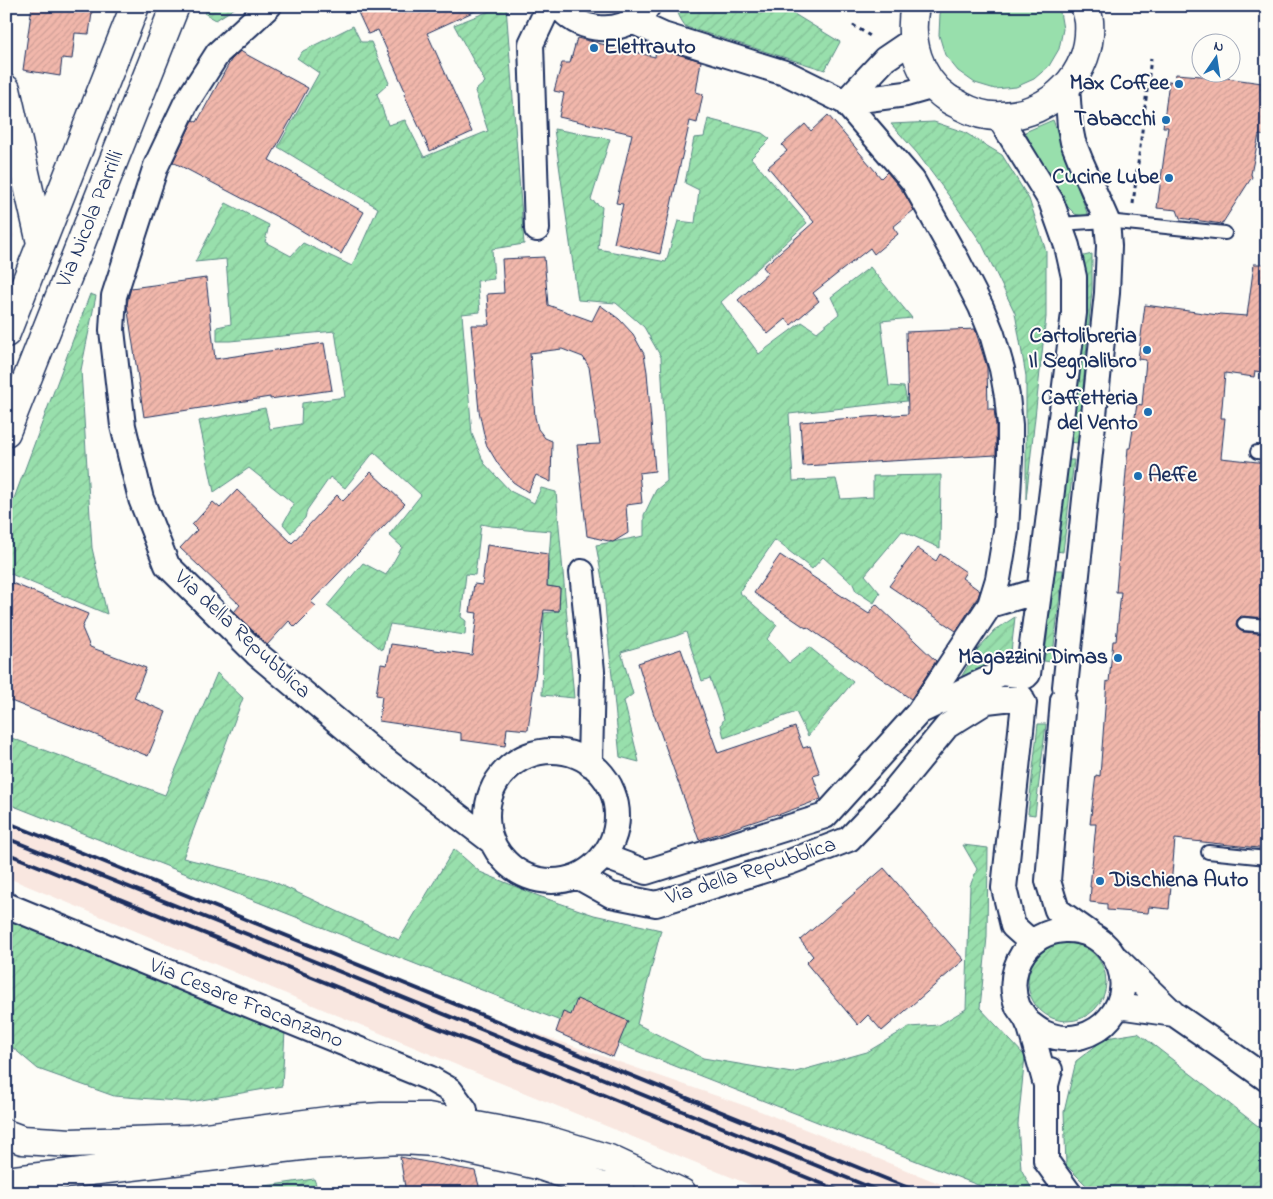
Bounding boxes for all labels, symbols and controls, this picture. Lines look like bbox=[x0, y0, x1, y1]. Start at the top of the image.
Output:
place label: Elettrauto bbox=[604, 32, 696, 64]
north arrow bbox=[1190, 32, 1240, 82]
text: N bbox=[1212, 36, 1226, 58]
marker: Elettrauto bbox=[588, 42, 600, 54]
place label: Max Coffee bbox=[1069, 68, 1170, 100]
marker: Max Coffee bbox=[1173, 78, 1185, 90]
place label: Tabacchi bbox=[1074, 104, 1156, 136]
marker: Tabacchi bbox=[1160, 114, 1172, 126]
street label: Via Nicola Parrilli bbox=[49, 146, 133, 293]
place label: Cucine Lube bbox=[1052, 162, 1160, 194]
marker: Cucine Lube bbox=[1163, 172, 1175, 184]
place label: Cartolibreria Il Segnalibro bbox=[1028, 321, 1137, 379]
marker: Cartolibreria Il Segnalibro bbox=[1141, 344, 1153, 356]
place label: Caffetteria del Vento bbox=[1041, 383, 1138, 440]
marker: Caffetteria del Vento bbox=[1142, 406, 1154, 418]
place label: Aeffe bbox=[1148, 460, 1198, 492]
marker: Aeffe bbox=[1132, 470, 1144, 482]
street label: Via della Repubblica bbox=[165, 562, 318, 707]
place label: Magazzini Dimas bbox=[958, 642, 1108, 675]
marker: Magazzini Dimas bbox=[1112, 652, 1124, 664]
street label: Via della Repubblica bbox=[661, 829, 840, 915]
place label: Dischiena Auto bbox=[1109, 865, 1248, 897]
marker: Dischiena Auto bbox=[1094, 875, 1106, 887]
street label: Via Cesare Fracanzano bbox=[143, 950, 348, 1058]

